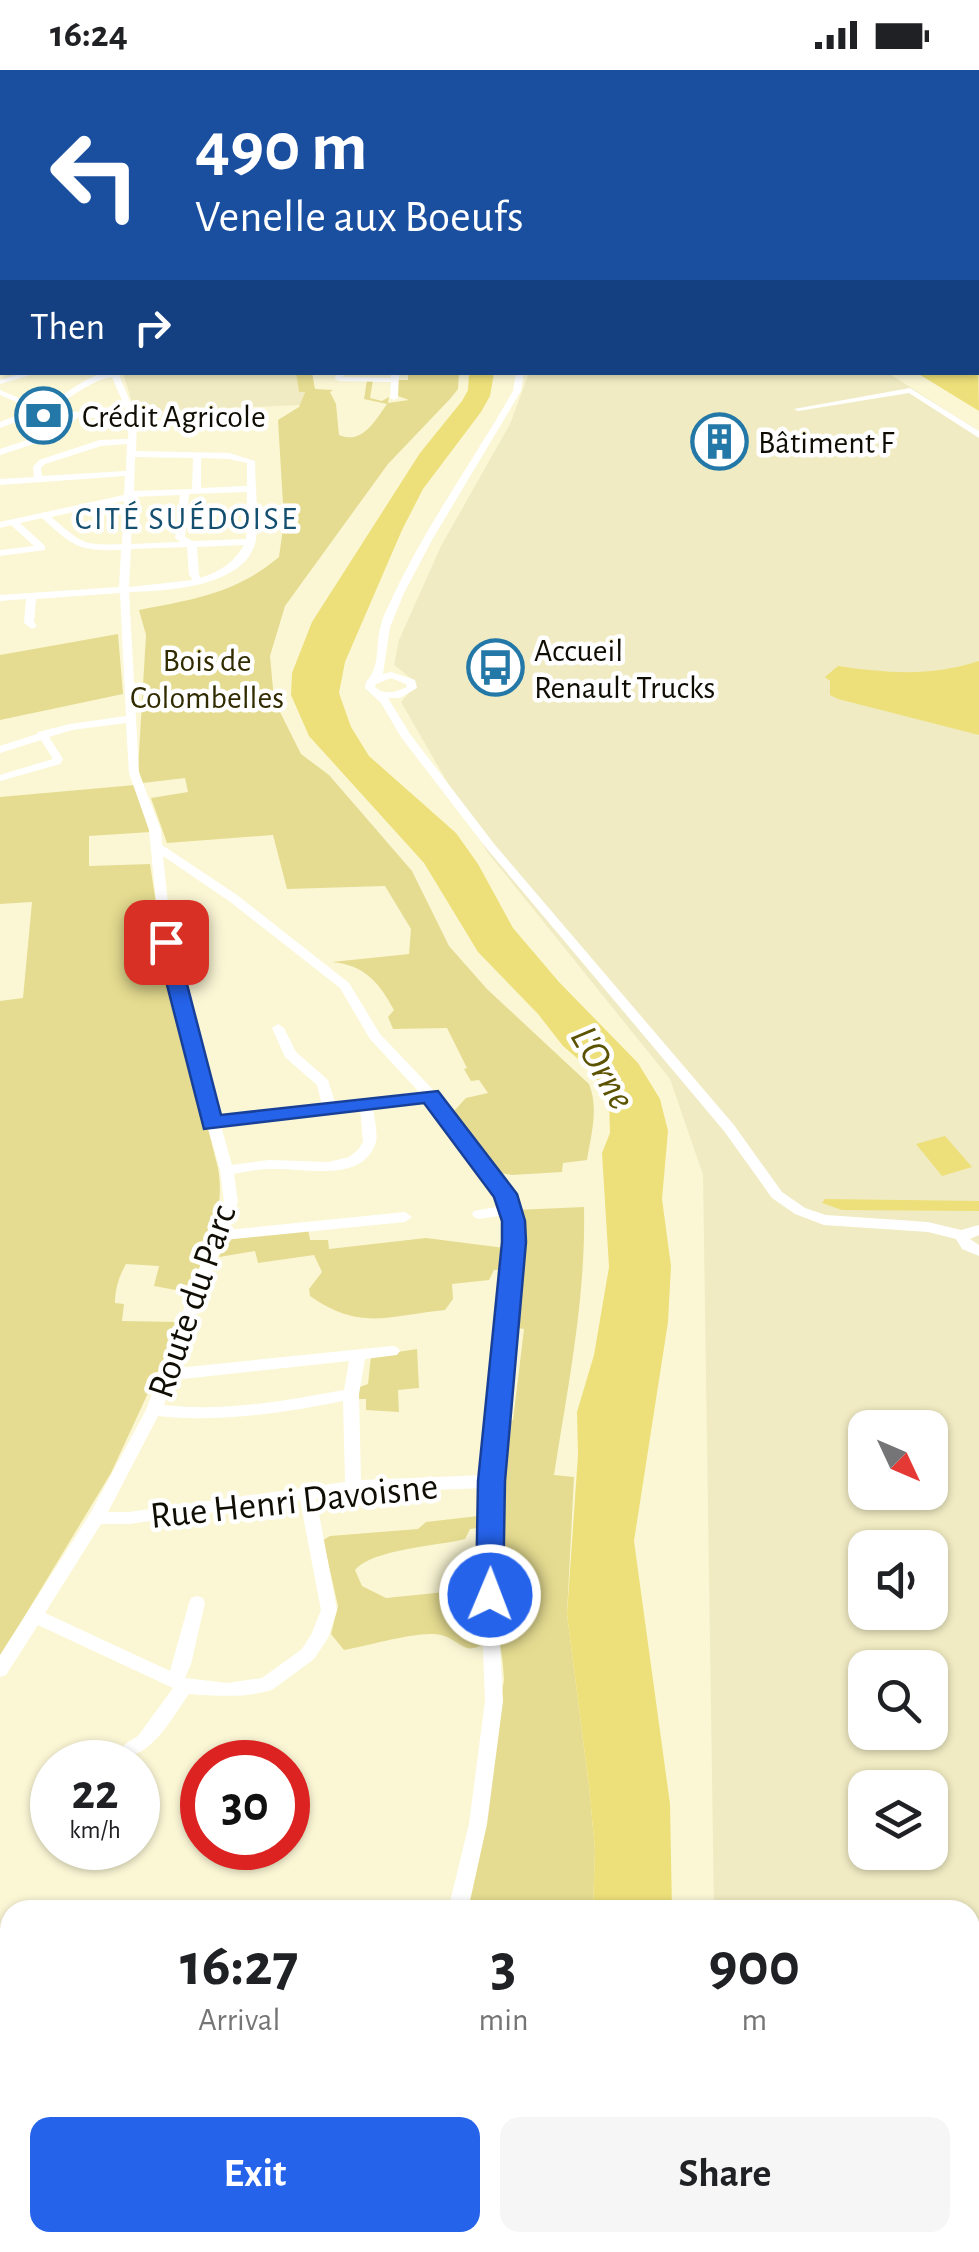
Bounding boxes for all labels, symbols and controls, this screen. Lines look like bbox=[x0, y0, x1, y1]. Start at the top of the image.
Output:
text: 16:24 bbox=[50, 16, 128, 54]
icon: left bbox=[30, 110, 160, 240]
text: 490 m bbox=[195, 113, 368, 183]
text: Venelle aux Boeufs bbox=[195, 195, 524, 240]
icon: right bbox=[125, 300, 180, 355]
text: Then bbox=[30, 309, 105, 347]
bank icon: Crédit Agricole bbox=[13, 386, 73, 446]
place label: Crédit Agricole bbox=[82, 401, 266, 433]
building icon: Bâtiment F bbox=[689, 412, 749, 472]
place label: Bâtiment F bbox=[758, 427, 895, 459]
district label: CITÉ SUÉDOISE bbox=[75, 500, 299, 535]
place label: Accueil Renault Trucks bbox=[534, 635, 715, 704]
bus stop icon: Accueil Renault Trucks bbox=[465, 638, 525, 698]
park label: Bois de Colombelles bbox=[130, 645, 284, 714]
pin bbox=[124, 900, 209, 985]
icon: arrive bbox=[139, 915, 194, 970]
water label: L'Orne bbox=[563, 1019, 642, 1117]
street label: Route du Parc bbox=[142, 1200, 244, 1403]
north arrow bbox=[848, 1410, 948, 1510]
map controls bbox=[848, 1410, 948, 1870]
street label: Rue Henri Davoisne bbox=[148, 1468, 440, 1536]
button: sound bbox=[848, 1530, 948, 1630]
position arrow bbox=[438, 1543, 542, 1647]
button: search bbox=[848, 1650, 948, 1750]
speed limit sign: 30 bbox=[180, 1740, 310, 1870]
text: 22 bbox=[71, 1768, 119, 1818]
button: layers bbox=[848, 1770, 948, 1870]
text: km/h bbox=[69, 1818, 121, 1843]
text: 16:27 bbox=[180, 1936, 299, 1996]
text: 3 bbox=[491, 1936, 516, 1996]
text: 900 bbox=[708, 1936, 800, 1996]
text: Arrival bbox=[198, 2004, 280, 2036]
text: min bbox=[479, 2004, 528, 2036]
text: m bbox=[741, 2004, 767, 2036]
button: Exit bbox=[30, 2117, 480, 2232]
button: Share bbox=[500, 2117, 950, 2232]

